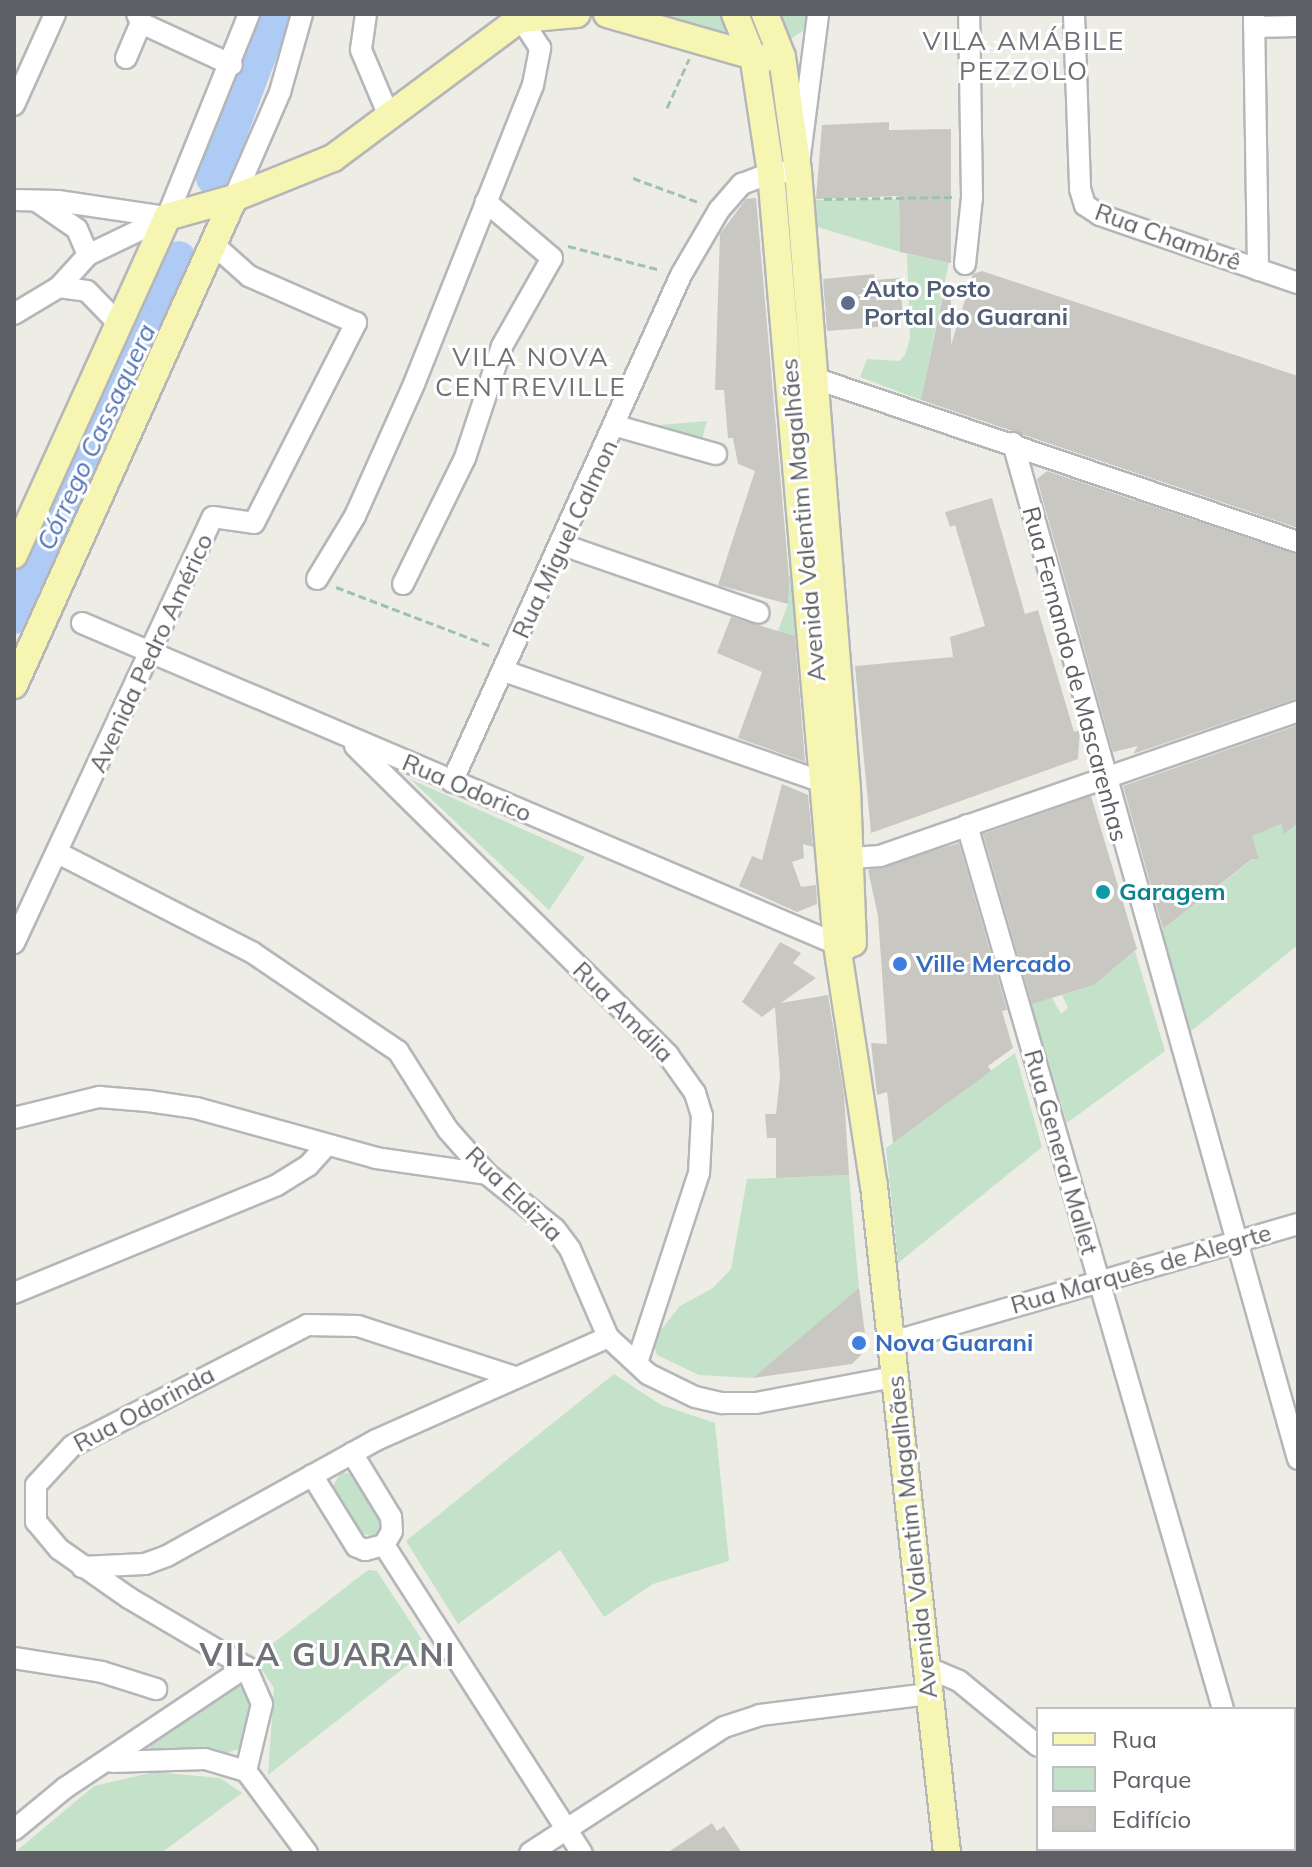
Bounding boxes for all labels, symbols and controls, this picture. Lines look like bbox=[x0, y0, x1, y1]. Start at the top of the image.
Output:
district label: VILA AMÁBILE PEZZOLO bbox=[923, 25, 1125, 86]
street label: Rua Chambrê bbox=[1091, 197, 1245, 277]
place label: Auto Posto Portal do Guarani bbox=[864, 275, 1068, 331]
marker: Auto Posto Portal do Guarani bbox=[839, 294, 857, 312]
water label: Córrego Cassaquera bbox=[30, 319, 162, 555]
district label: VILA NOVA CENTREVILLE bbox=[435, 341, 627, 402]
street label: Avenida Valentim Magalhães bbox=[775, 357, 831, 683]
street label: Rua Miguel Calmon bbox=[506, 435, 624, 643]
street label: Rua Fernando de Mascarenhas bbox=[1016, 503, 1134, 845]
street label: Avenida Pedro Américo bbox=[83, 529, 219, 777]
street label: Rua Odorico bbox=[398, 748, 536, 828]
place label: Garagem bbox=[1119, 878, 1225, 906]
marker: Garagem bbox=[1094, 883, 1112, 901]
place label: Ville Mercado bbox=[916, 950, 1071, 978]
marker: Ville Mercado bbox=[891, 955, 909, 973]
street label: Rua Amália bbox=[567, 956, 679, 1068]
street label: Rua General Mallet bbox=[1018, 1046, 1104, 1258]
street label: Rua Eldizia bbox=[460, 1141, 568, 1247]
street label: Rua Marquês de Alegrte bbox=[1008, 1218, 1274, 1320]
place label: Nova Guarani bbox=[875, 1329, 1033, 1357]
marker: Nova Guarani bbox=[850, 1334, 868, 1352]
street label: Rua Odorinda bbox=[69, 1360, 219, 1458]
street label: Avenida Valentim Magalhães bbox=[881, 1374, 943, 1700]
district label: VILA GUARANI bbox=[200, 1635, 456, 1673]
legend bbox=[1036, 1707, 1296, 1851]
text: Rua bbox=[1112, 1724, 1157, 1754]
text: Parque bbox=[1112, 1764, 1191, 1794]
text: Edifício bbox=[1112, 1804, 1191, 1834]

